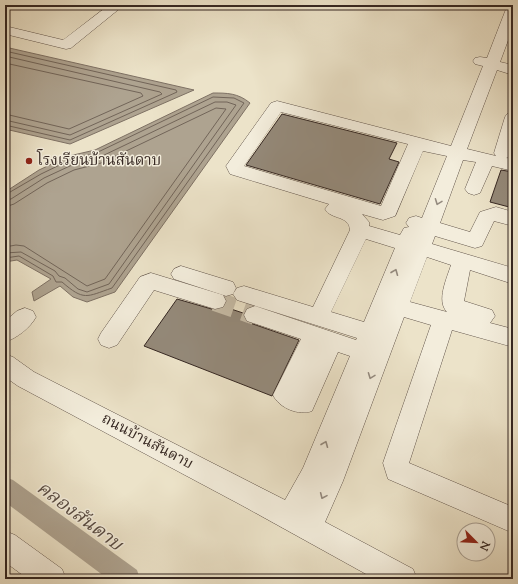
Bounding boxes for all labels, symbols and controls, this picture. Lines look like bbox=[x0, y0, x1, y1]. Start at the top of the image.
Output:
place label: โรงเรียนบ้านสันดาบ bbox=[36, 149, 161, 172]
marker: โรงเรียนบ้านสันดาบ bbox=[24, 156, 34, 166]
one-way arrow bbox=[435, 199, 443, 206]
one-way arrow bbox=[390, 269, 398, 277]
one-way arrow bbox=[367, 372, 375, 379]
street label: ถนนบ้านสันดาบ bbox=[97, 409, 197, 475]
one-way arrow bbox=[320, 441, 328, 448]
water label: คลองสันดาบ bbox=[30, 476, 129, 559]
one-way arrow bbox=[320, 492, 328, 500]
north arrow bbox=[456, 522, 496, 562]
text: N bbox=[475, 537, 494, 553]

